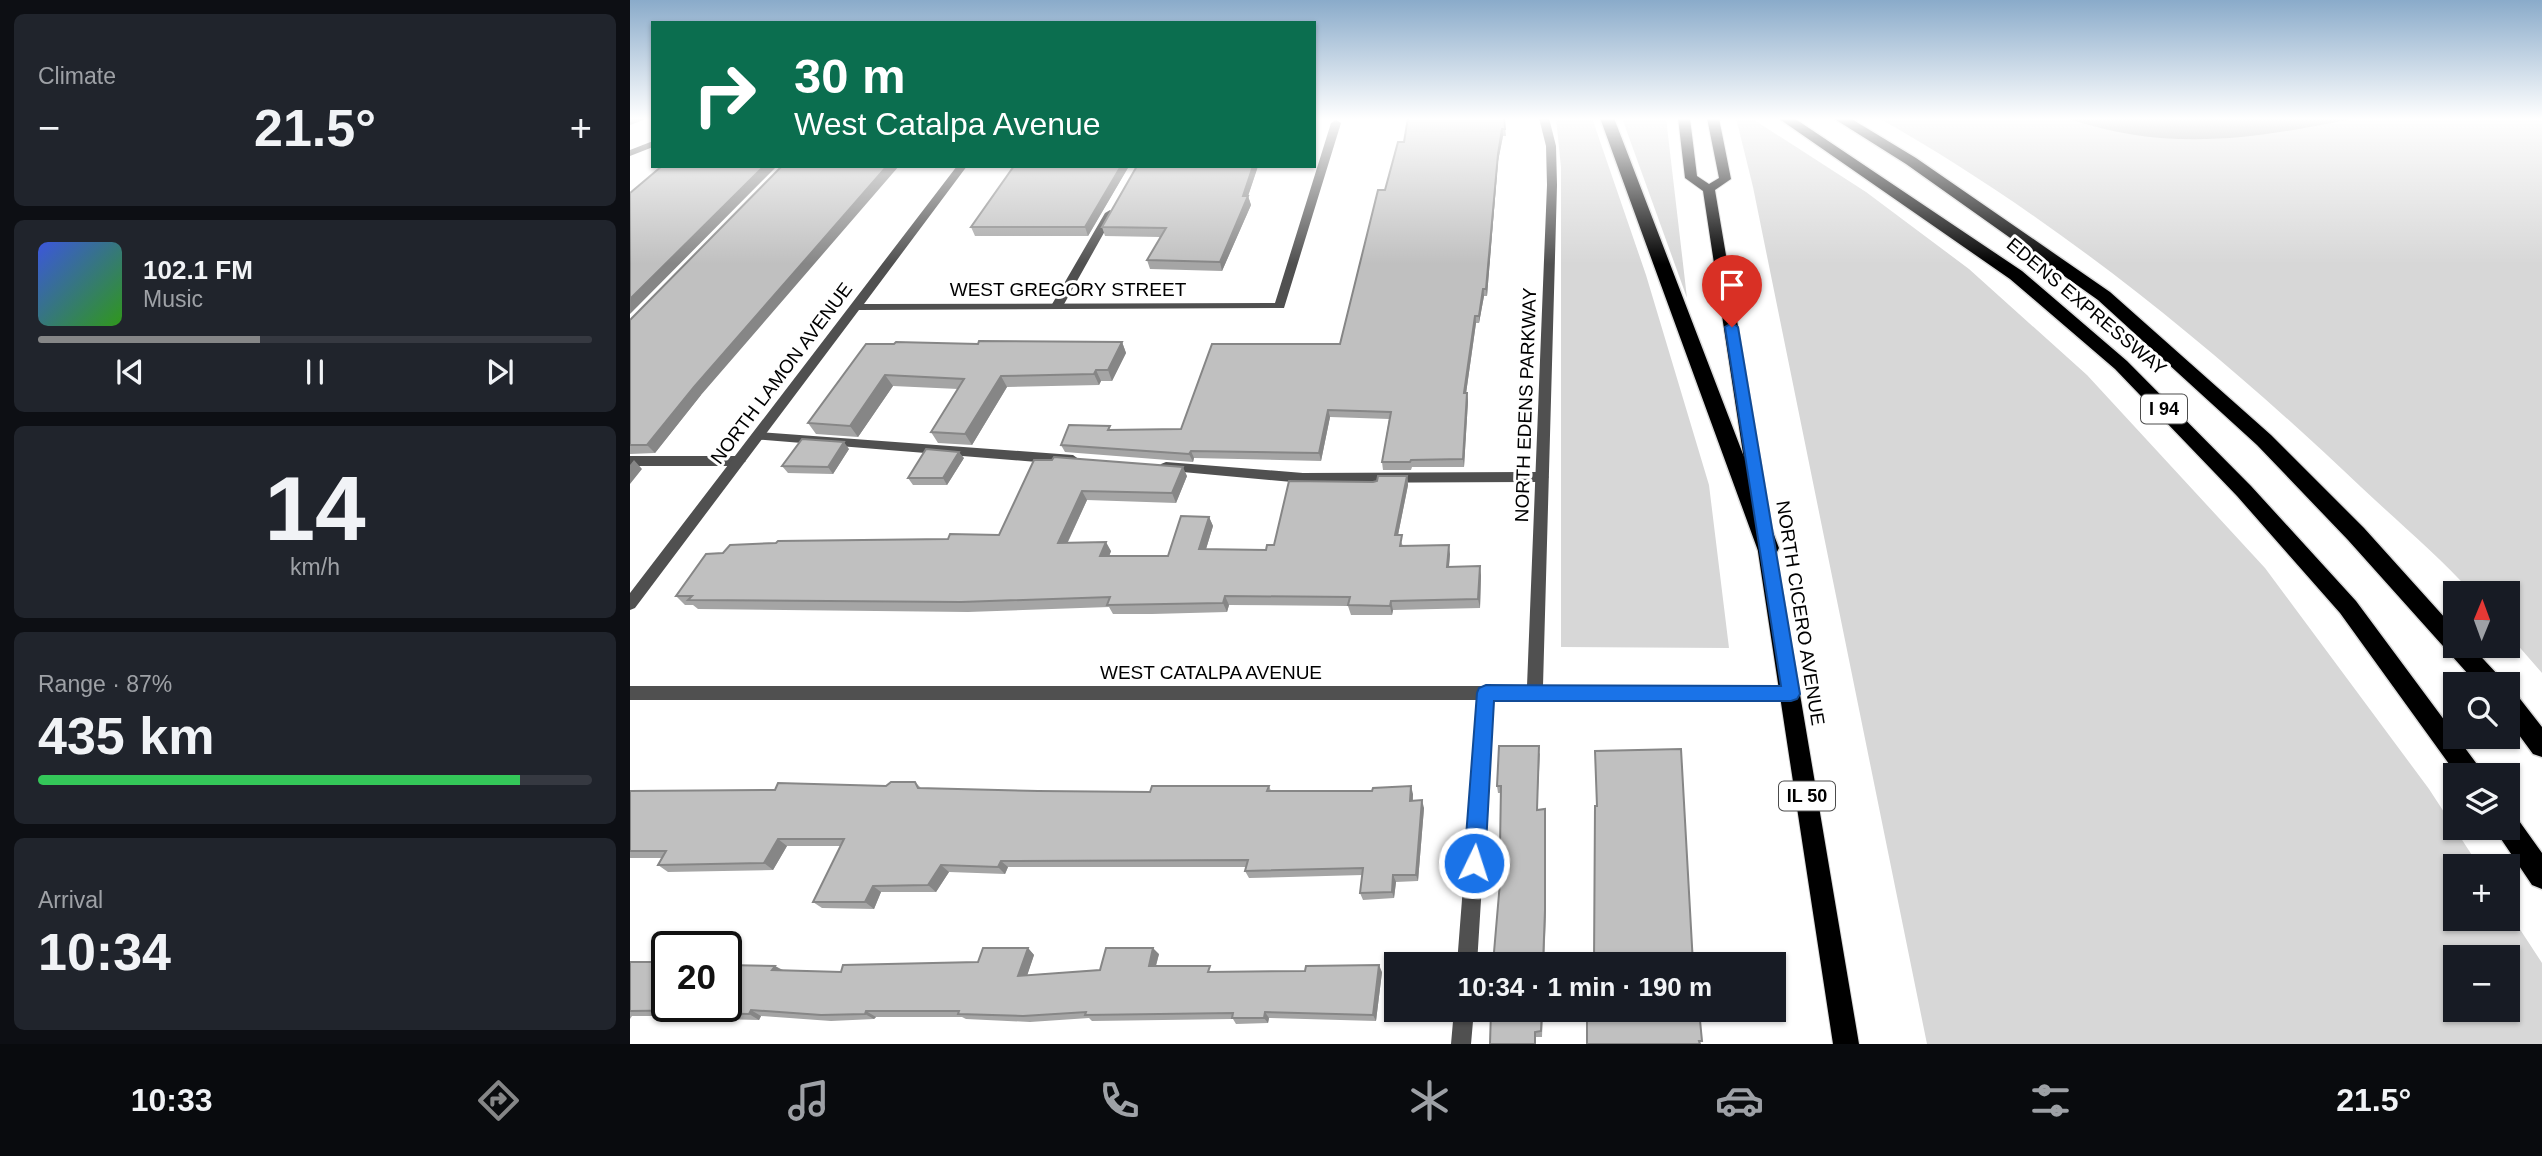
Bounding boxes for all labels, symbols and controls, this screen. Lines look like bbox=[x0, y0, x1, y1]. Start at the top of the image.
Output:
icon: right bbox=[679, 49, 770, 140]
text: 30 m bbox=[794, 49, 906, 103]
text: Climate bbox=[38, 63, 116, 89]
text: 21.5° bbox=[254, 99, 376, 157]
text: West Catalpa Avenue bbox=[794, 106, 1101, 142]
text: − bbox=[38, 107, 60, 149]
text: + bbox=[570, 107, 592, 149]
street label: EDENS EXPRESSWAY bbox=[2003, 234, 2171, 379]
text: 102.1 FM bbox=[143, 255, 253, 285]
pin bbox=[1702, 255, 1762, 327]
icon: arrive bbox=[1713, 266, 1751, 304]
street label: NORTH LAMON AVENUE bbox=[707, 279, 856, 468]
street label: WEST GREGORY STREET bbox=[950, 279, 1187, 300]
text: Music bbox=[143, 286, 203, 312]
street label: NORTH EDENS PARKWAY bbox=[1511, 287, 1540, 523]
icon: previous bbox=[111, 353, 149, 391]
icon: pause bbox=[296, 353, 334, 391]
icon: next bbox=[481, 353, 519, 391]
road number: I 94 bbox=[2141, 394, 2187, 424]
text: 14 bbox=[264, 458, 366, 559]
street label: NORTH CICERO AVENUE bbox=[1772, 499, 1829, 727]
text: km/h bbox=[290, 554, 340, 580]
north arrow bbox=[2443, 581, 2520, 658]
map controls bbox=[2443, 581, 2520, 1022]
street label: WEST CATALPA AVENUE bbox=[1100, 662, 1322, 683]
text: Range · 87% bbox=[38, 671, 172, 697]
button: search bbox=[2443, 672, 2520, 749]
text: 435 km bbox=[38, 707, 214, 765]
button: layers bbox=[2443, 763, 2520, 840]
road number: IL 50 bbox=[1779, 782, 1835, 810]
position arrow bbox=[1437, 826, 1511, 900]
button: + bbox=[2443, 854, 2520, 931]
text: Arrival bbox=[38, 887, 103, 913]
text: 10:34 bbox=[38, 923, 171, 981]
speed limit sign: 20 bbox=[651, 931, 742, 1022]
button: − bbox=[2443, 945, 2520, 1022]
text: 10:34 · 1 min · 190 m bbox=[1458, 972, 1712, 1002]
icon: directions bbox=[474, 1076, 523, 1125]
icon: music bbox=[784, 1076, 833, 1125]
icon: phone bbox=[1095, 1076, 1144, 1125]
icon: climate bbox=[1405, 1076, 1454, 1125]
icon: car bbox=[1715, 1076, 1764, 1125]
icon: filters bbox=[2026, 1076, 2075, 1125]
text: 10:33 bbox=[131, 1082, 213, 1118]
text: 21.5° bbox=[2336, 1082, 2411, 1118]

